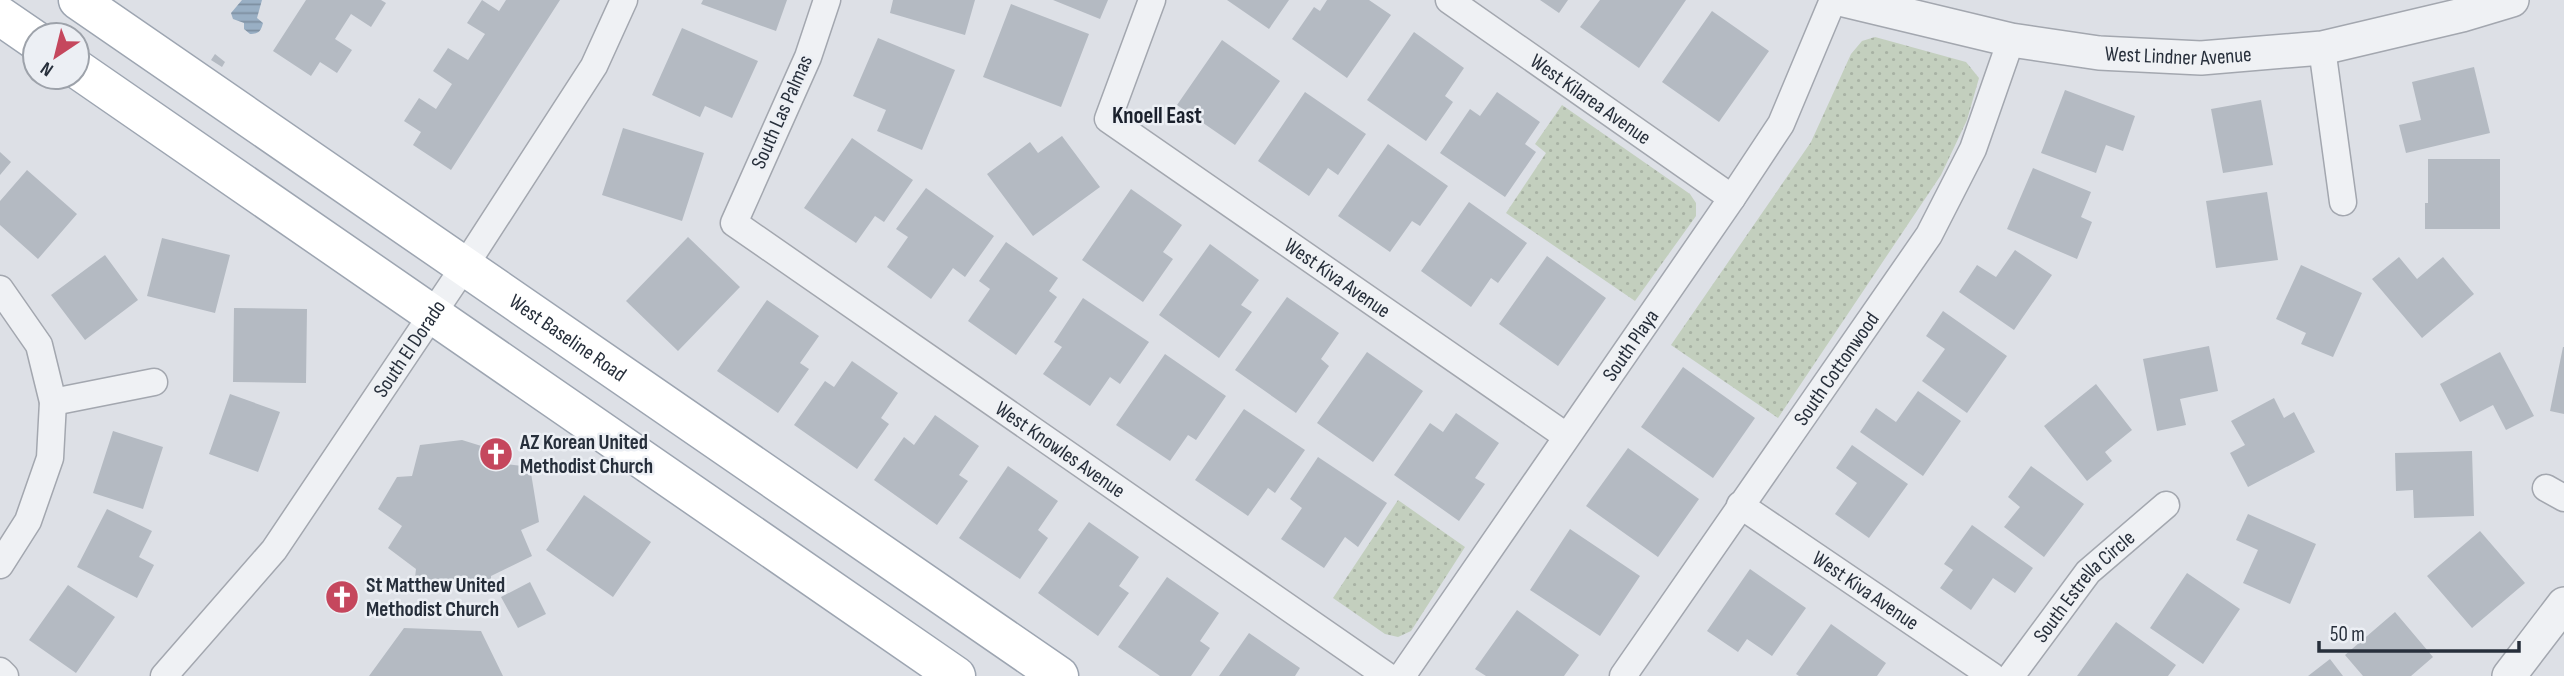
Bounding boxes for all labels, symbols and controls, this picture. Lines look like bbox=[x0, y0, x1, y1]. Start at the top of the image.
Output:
north arrow bbox=[21, 21, 91, 91]
street label: West Lindner Avenue bbox=[2104, 41, 2252, 71]
street label: West Kilarea Avenue bbox=[1526, 48, 1656, 150]
street label: South Las Palmas bbox=[746, 51, 818, 173]
text: N bbox=[36, 56, 58, 81]
district label: Knoell East bbox=[1112, 102, 1202, 130]
street label: West Kiva Avenue bbox=[1280, 233, 1395, 323]
street label: West Baseline Road bbox=[505, 289, 631, 387]
street label: South El Dorado bbox=[368, 295, 451, 402]
street label: South Playa bbox=[1597, 304, 1664, 386]
street label: South Cottonwood bbox=[1788, 307, 1884, 430]
street label: West Knowles Avenue bbox=[991, 396, 1130, 503]
place label: AZ Korean United Methodist Church bbox=[519, 430, 653, 479]
church icon: AZ Korean United Methodist Church bbox=[477, 435, 515, 473]
street label: South Estrella Circle bbox=[2028, 525, 2140, 647]
street label: West Kiva Avenue bbox=[1808, 545, 1924, 635]
place label: St Matthew United Methodist Church bbox=[366, 573, 505, 622]
church icon: St Matthew United Methodist Church bbox=[323, 578, 361, 616]
scale bar bbox=[2319, 610, 2518, 654]
text: 50 m bbox=[2330, 622, 2365, 647]

